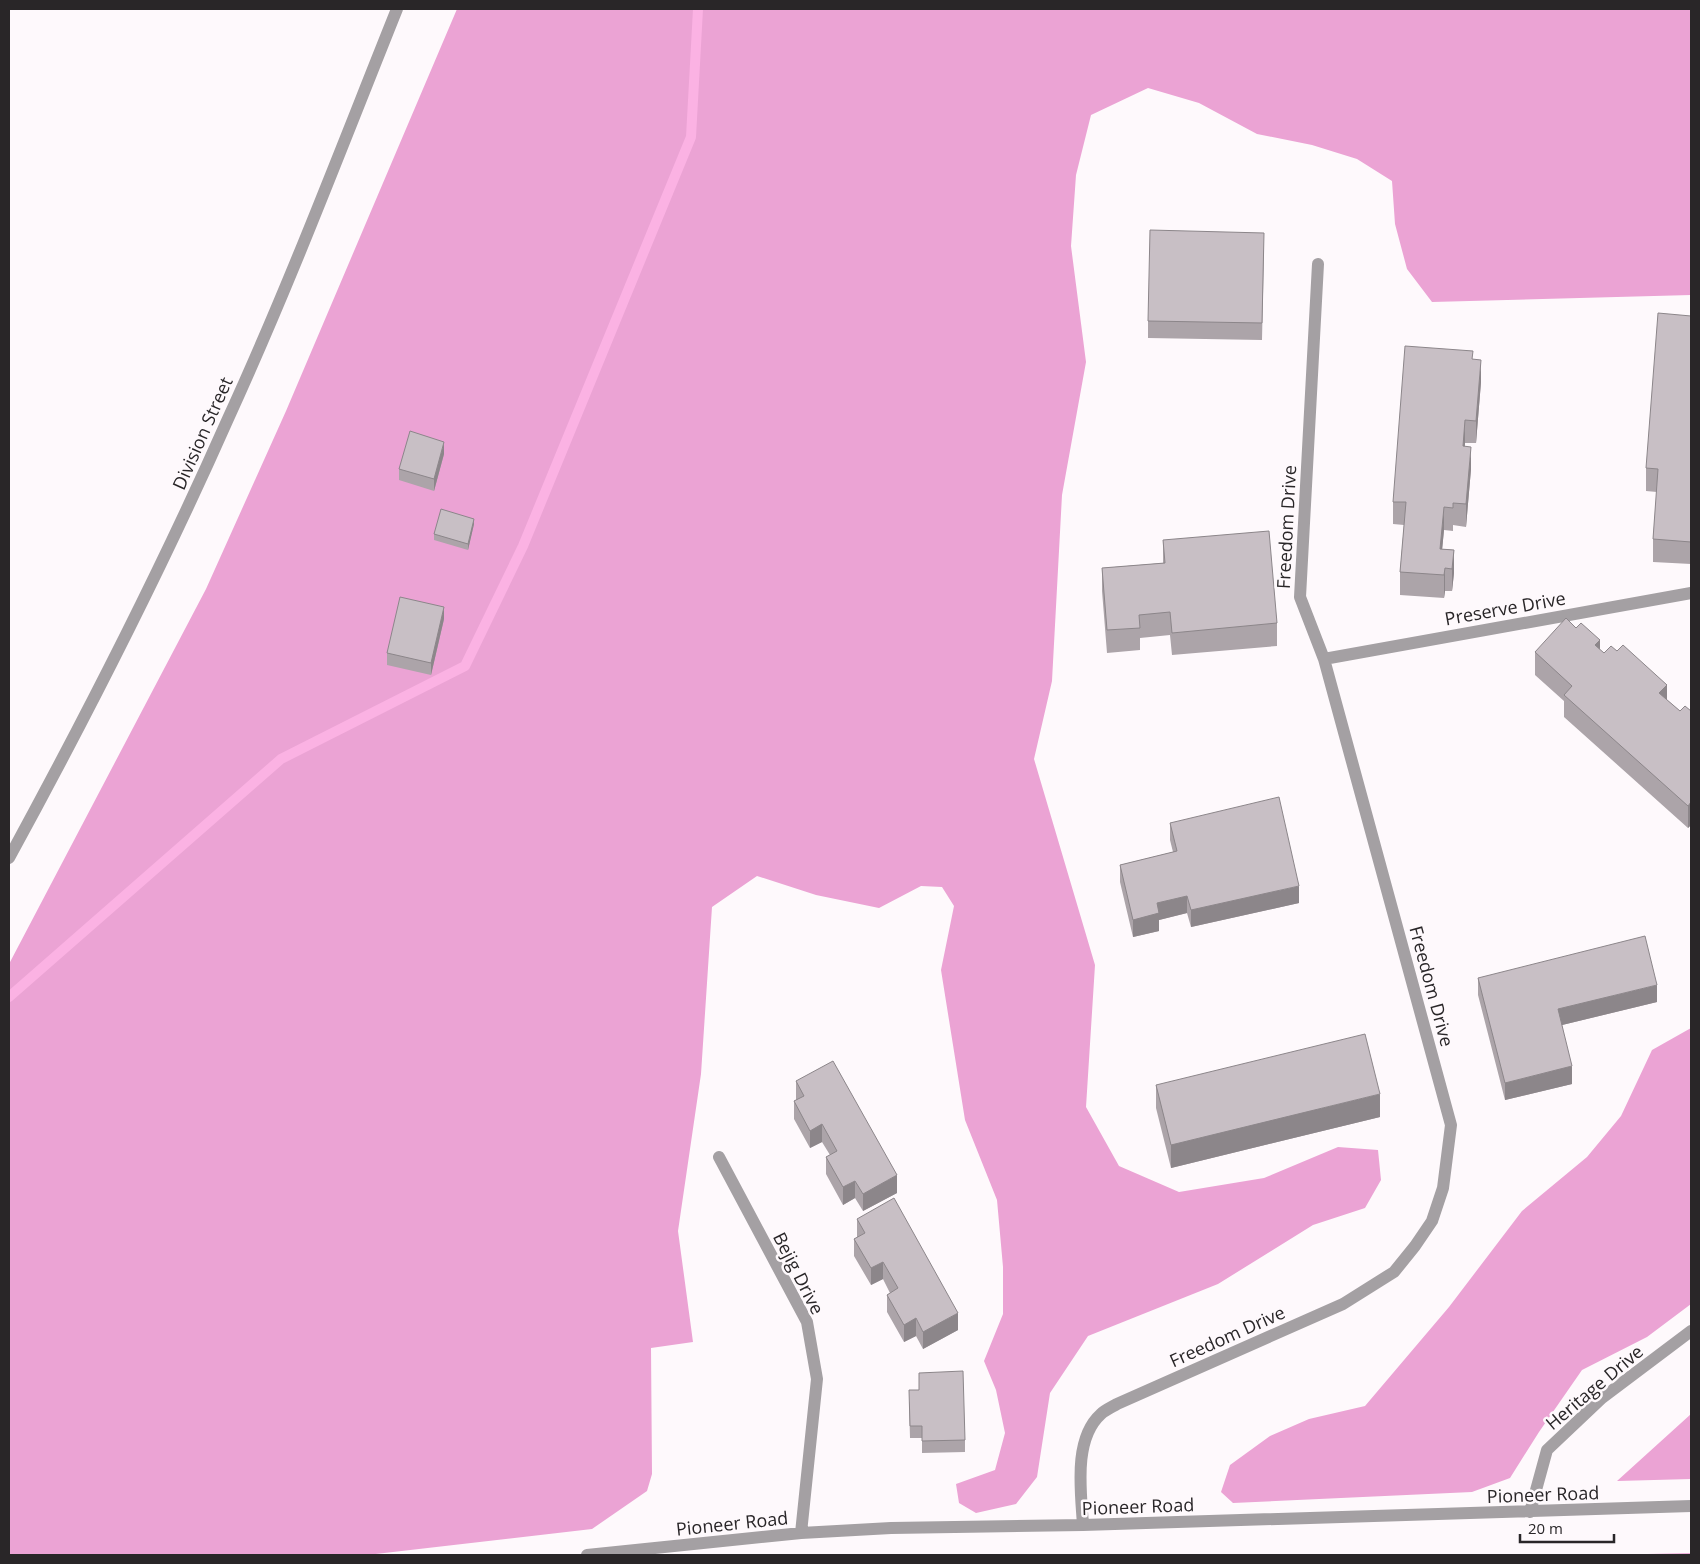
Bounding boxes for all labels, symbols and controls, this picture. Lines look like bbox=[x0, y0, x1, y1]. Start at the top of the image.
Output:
street label: Division Street bbox=[166, 373, 238, 493]
street label: Freedom Drive bbox=[1271, 464, 1301, 590]
street label: Preserve Drive bbox=[1443, 586, 1567, 630]
street label: Freedom Drive bbox=[1404, 923, 1460, 1049]
street label: Bejig Drive bbox=[768, 1228, 830, 1318]
street label: Freedom Drive bbox=[1165, 1300, 1289, 1372]
street label: Heritage Drive bbox=[1540, 1339, 1648, 1435]
street label: Pioneer Road bbox=[1486, 1480, 1600, 1508]
street label: Pioneer Road bbox=[1081, 1492, 1195, 1520]
street label: Pioneer Road bbox=[675, 1505, 789, 1541]
scale bar bbox=[1520, 1512, 1614, 1544]
text: 20 m bbox=[1528, 1518, 1563, 1538]

